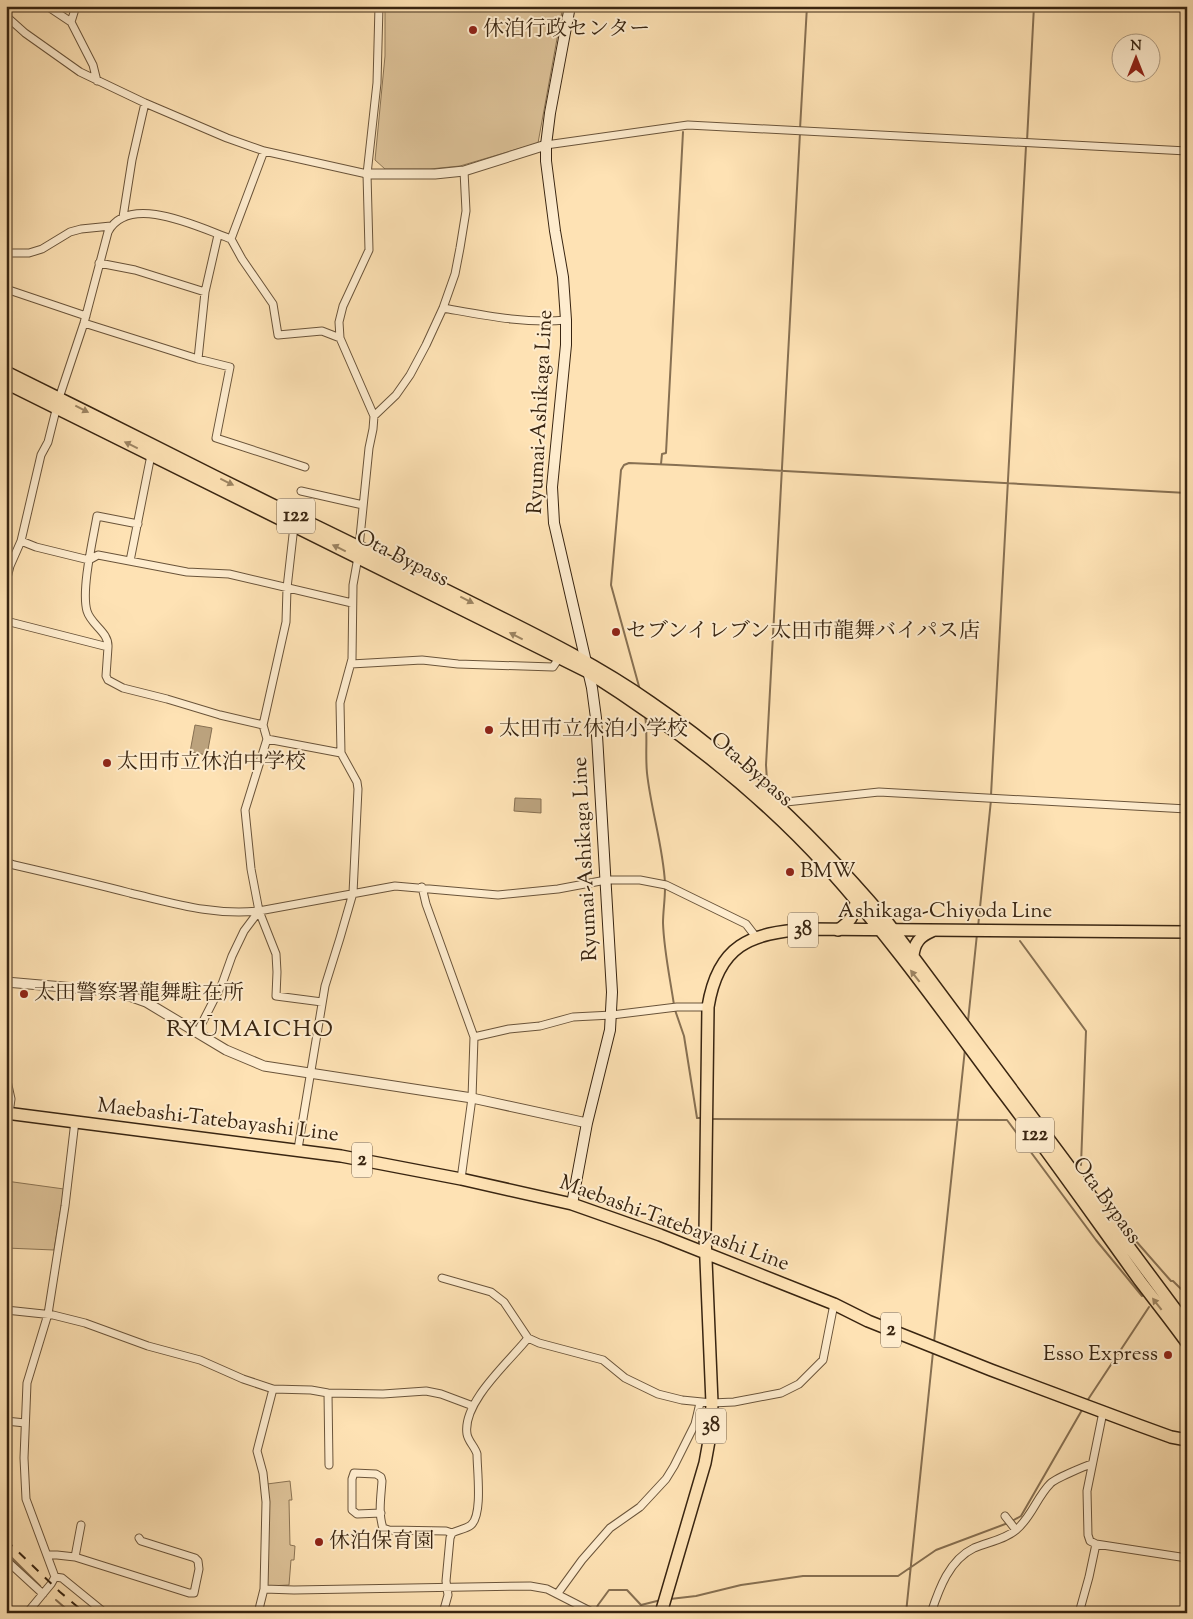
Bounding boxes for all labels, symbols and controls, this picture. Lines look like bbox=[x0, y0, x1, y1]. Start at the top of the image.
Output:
place label: 休泊行政センター bbox=[483, 15, 650, 45]
marker: 休泊行政センター bbox=[467, 24, 479, 36]
north arrow bbox=[1110, 32, 1160, 82]
text: N bbox=[1130, 37, 1142, 57]
street label: Ryumai-Ashikaga Line bbox=[521, 309, 561, 515]
one-way arrow bbox=[74, 405, 89, 413]
one-way arrow bbox=[123, 441, 138, 449]
one-way arrow bbox=[220, 478, 234, 486]
road number: 122 bbox=[277, 498, 315, 534]
street label: Ota Bypass bbox=[350, 523, 454, 595]
one-way arrow bbox=[332, 544, 346, 552]
one-way arrow bbox=[460, 596, 474, 604]
place label: セブンイレブン太田市龍舞バイパス店 bbox=[626, 617, 980, 647]
marker: セブンイレブン太田市龍舞バイパス店 bbox=[610, 626, 622, 638]
one-way arrow bbox=[508, 632, 523, 641]
place label: 太田市立休泊小学校 bbox=[499, 715, 688, 745]
marker: 太田市立休泊小学校 bbox=[483, 724, 495, 736]
street label: Ota Bypass bbox=[703, 726, 799, 814]
place label: 太田市立休泊中学校 bbox=[117, 748, 306, 778]
street label: Ryumai-Ashikaga Line bbox=[566, 756, 606, 962]
marker: 太田市立休泊中学校 bbox=[101, 757, 113, 769]
place label: BMW bbox=[800, 857, 856, 887]
marker: BMW bbox=[784, 866, 796, 878]
street label: Ashikaga-Chiyoda Line bbox=[838, 897, 1052, 927]
road number: 38 bbox=[788, 912, 818, 948]
one-way arrow bbox=[910, 970, 921, 983]
place label: 太田警察署龍舞駐在所 bbox=[34, 979, 244, 1009]
marker: 太田警察署龍舞駐在所 bbox=[18, 988, 30, 1000]
district label: RYŪMAICHO bbox=[166, 1013, 334, 1047]
street label: Maebashi-Tatebayashi Line bbox=[96, 1091, 340, 1151]
road number: 122 bbox=[1016, 1118, 1054, 1152]
road number: 2 bbox=[352, 1142, 372, 1178]
street label: Ota Bypass bbox=[1064, 1151, 1148, 1251]
street label: Maebashi-Tatebayashi Line bbox=[555, 1168, 793, 1280]
one-way arrow bbox=[1152, 1298, 1163, 1311]
road number: 2 bbox=[881, 1312, 901, 1348]
place label: Esso Express bbox=[1043, 1340, 1158, 1370]
marker: Esso Express bbox=[1162, 1349, 1174, 1361]
road number: 38 bbox=[696, 1408, 726, 1444]
place label: 休泊保育園 bbox=[329, 1527, 434, 1557]
marker: 休泊保育園 bbox=[313, 1536, 325, 1548]

